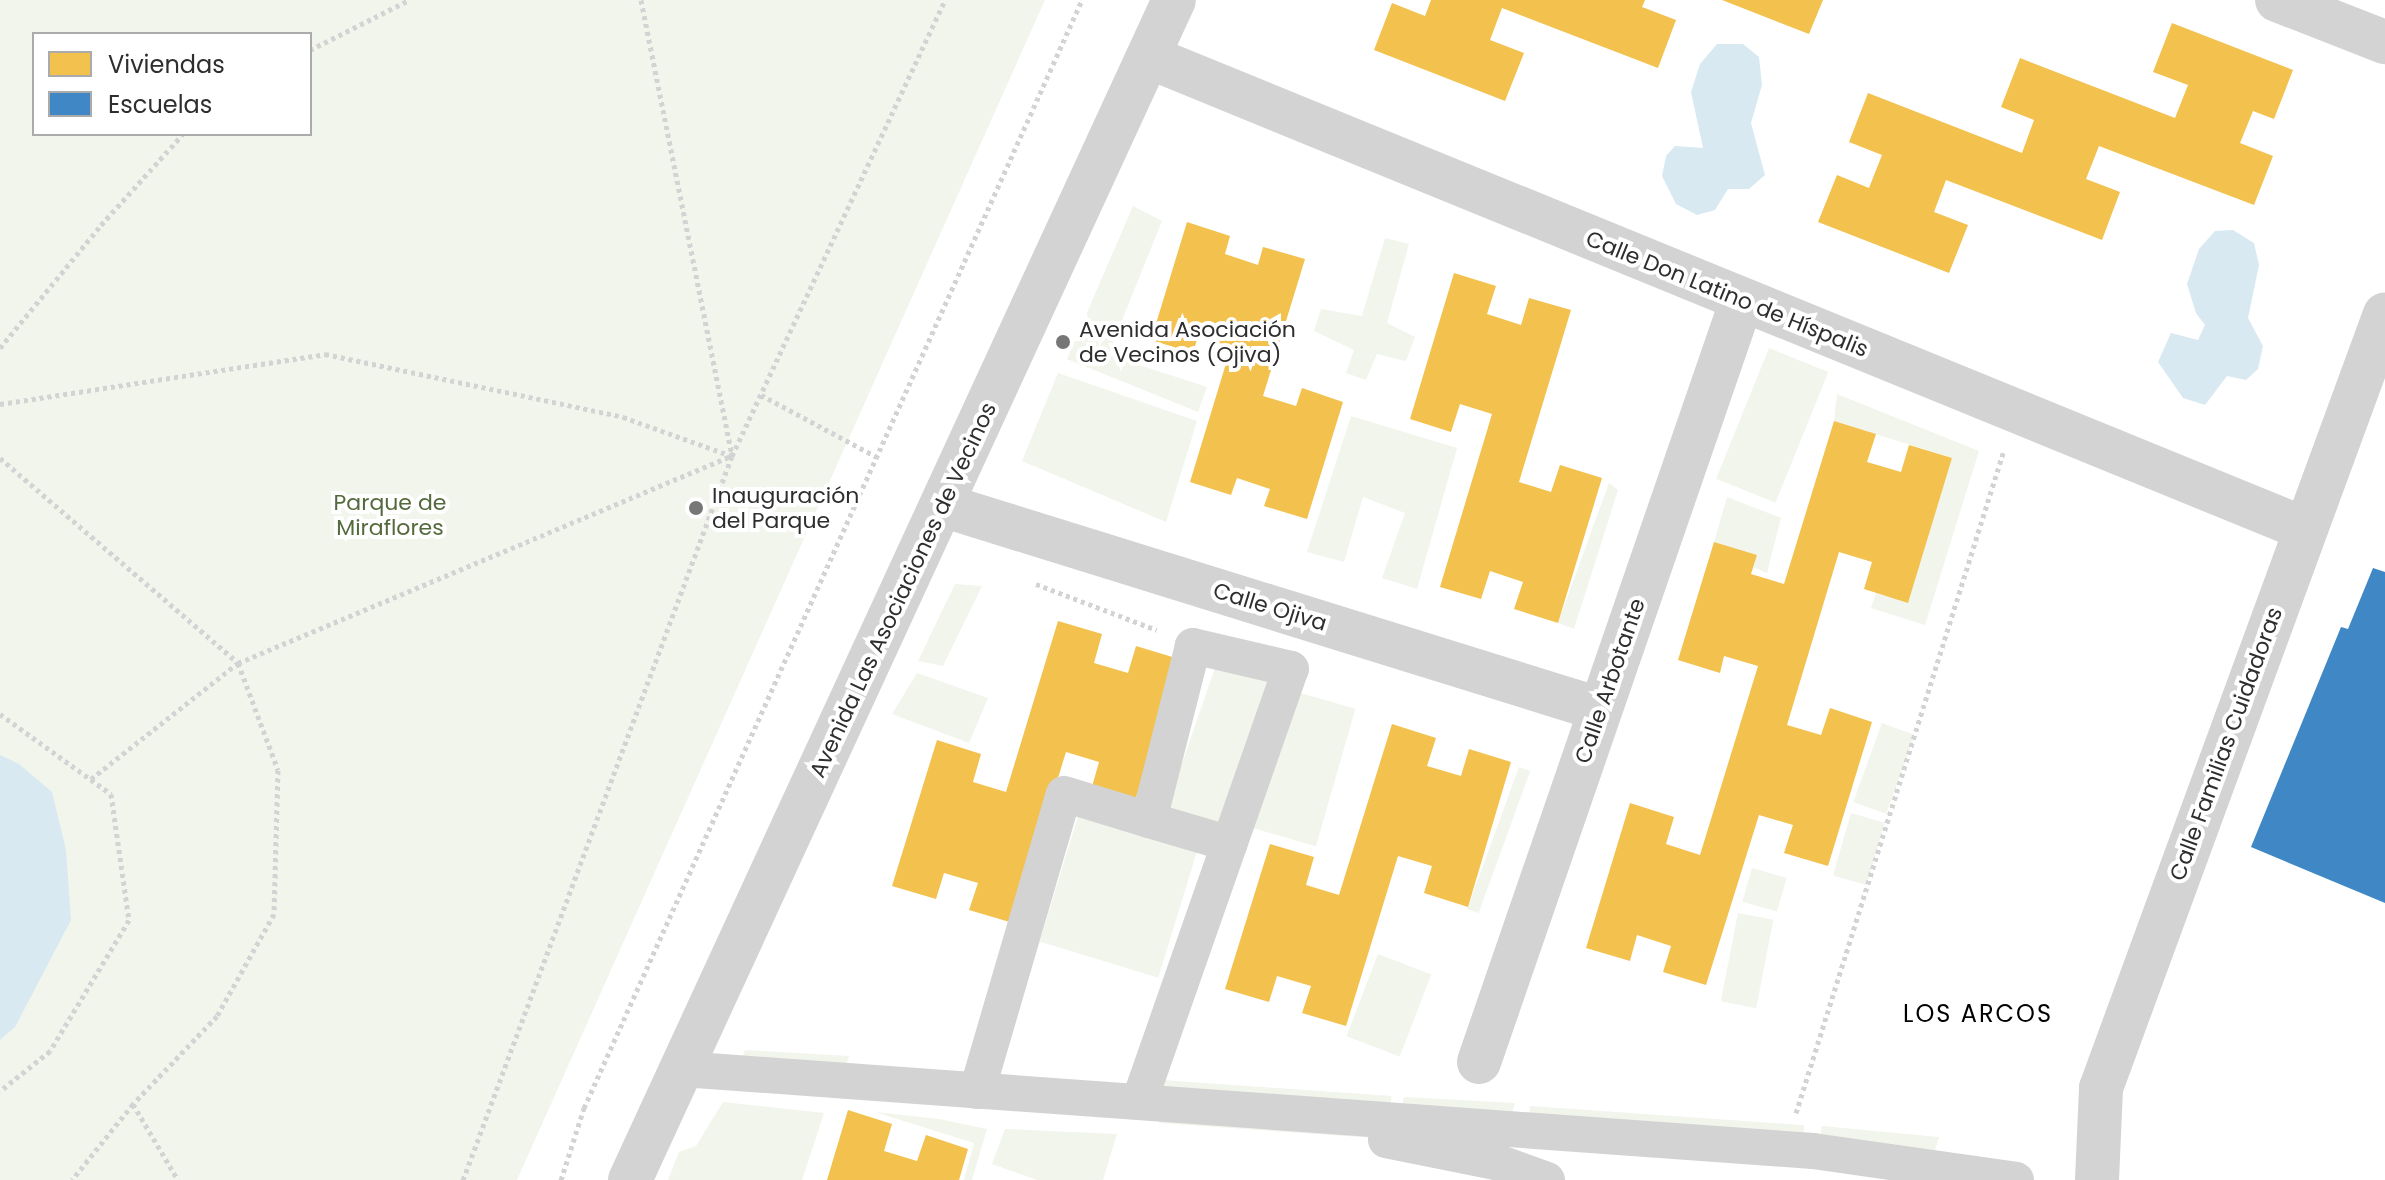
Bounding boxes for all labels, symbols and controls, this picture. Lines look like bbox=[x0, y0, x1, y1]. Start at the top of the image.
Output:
legend bbox=[32, 32, 312, 136]
text: Viviendas bbox=[108, 48, 225, 81]
text: Escuelas bbox=[108, 88, 212, 121]
street label: Calle Don Latino de Híspalis bbox=[1582, 225, 1872, 363]
place label: Avenida Asociación de Vecinos (Ojiva) bbox=[1079, 316, 1296, 368]
marker: Avenida Asociación de Vecinos (Ojiva) bbox=[1054, 333, 1072, 351]
street label: Avenida Las Asociaciones de Vecinos bbox=[804, 398, 1002, 782]
place label: Inauguración del Parque bbox=[712, 482, 859, 534]
park label: Parque de Miraflores bbox=[334, 489, 446, 540]
marker: Inauguración del Parque bbox=[687, 499, 705, 517]
street label: Calle Ojiva bbox=[1210, 577, 1330, 637]
street label: Calle Arbotante bbox=[1569, 595, 1651, 767]
street label: Calle Familias Cuidadoras bbox=[2164, 604, 2288, 884]
district label: LOS ARCOS bbox=[1903, 1000, 2053, 1028]

